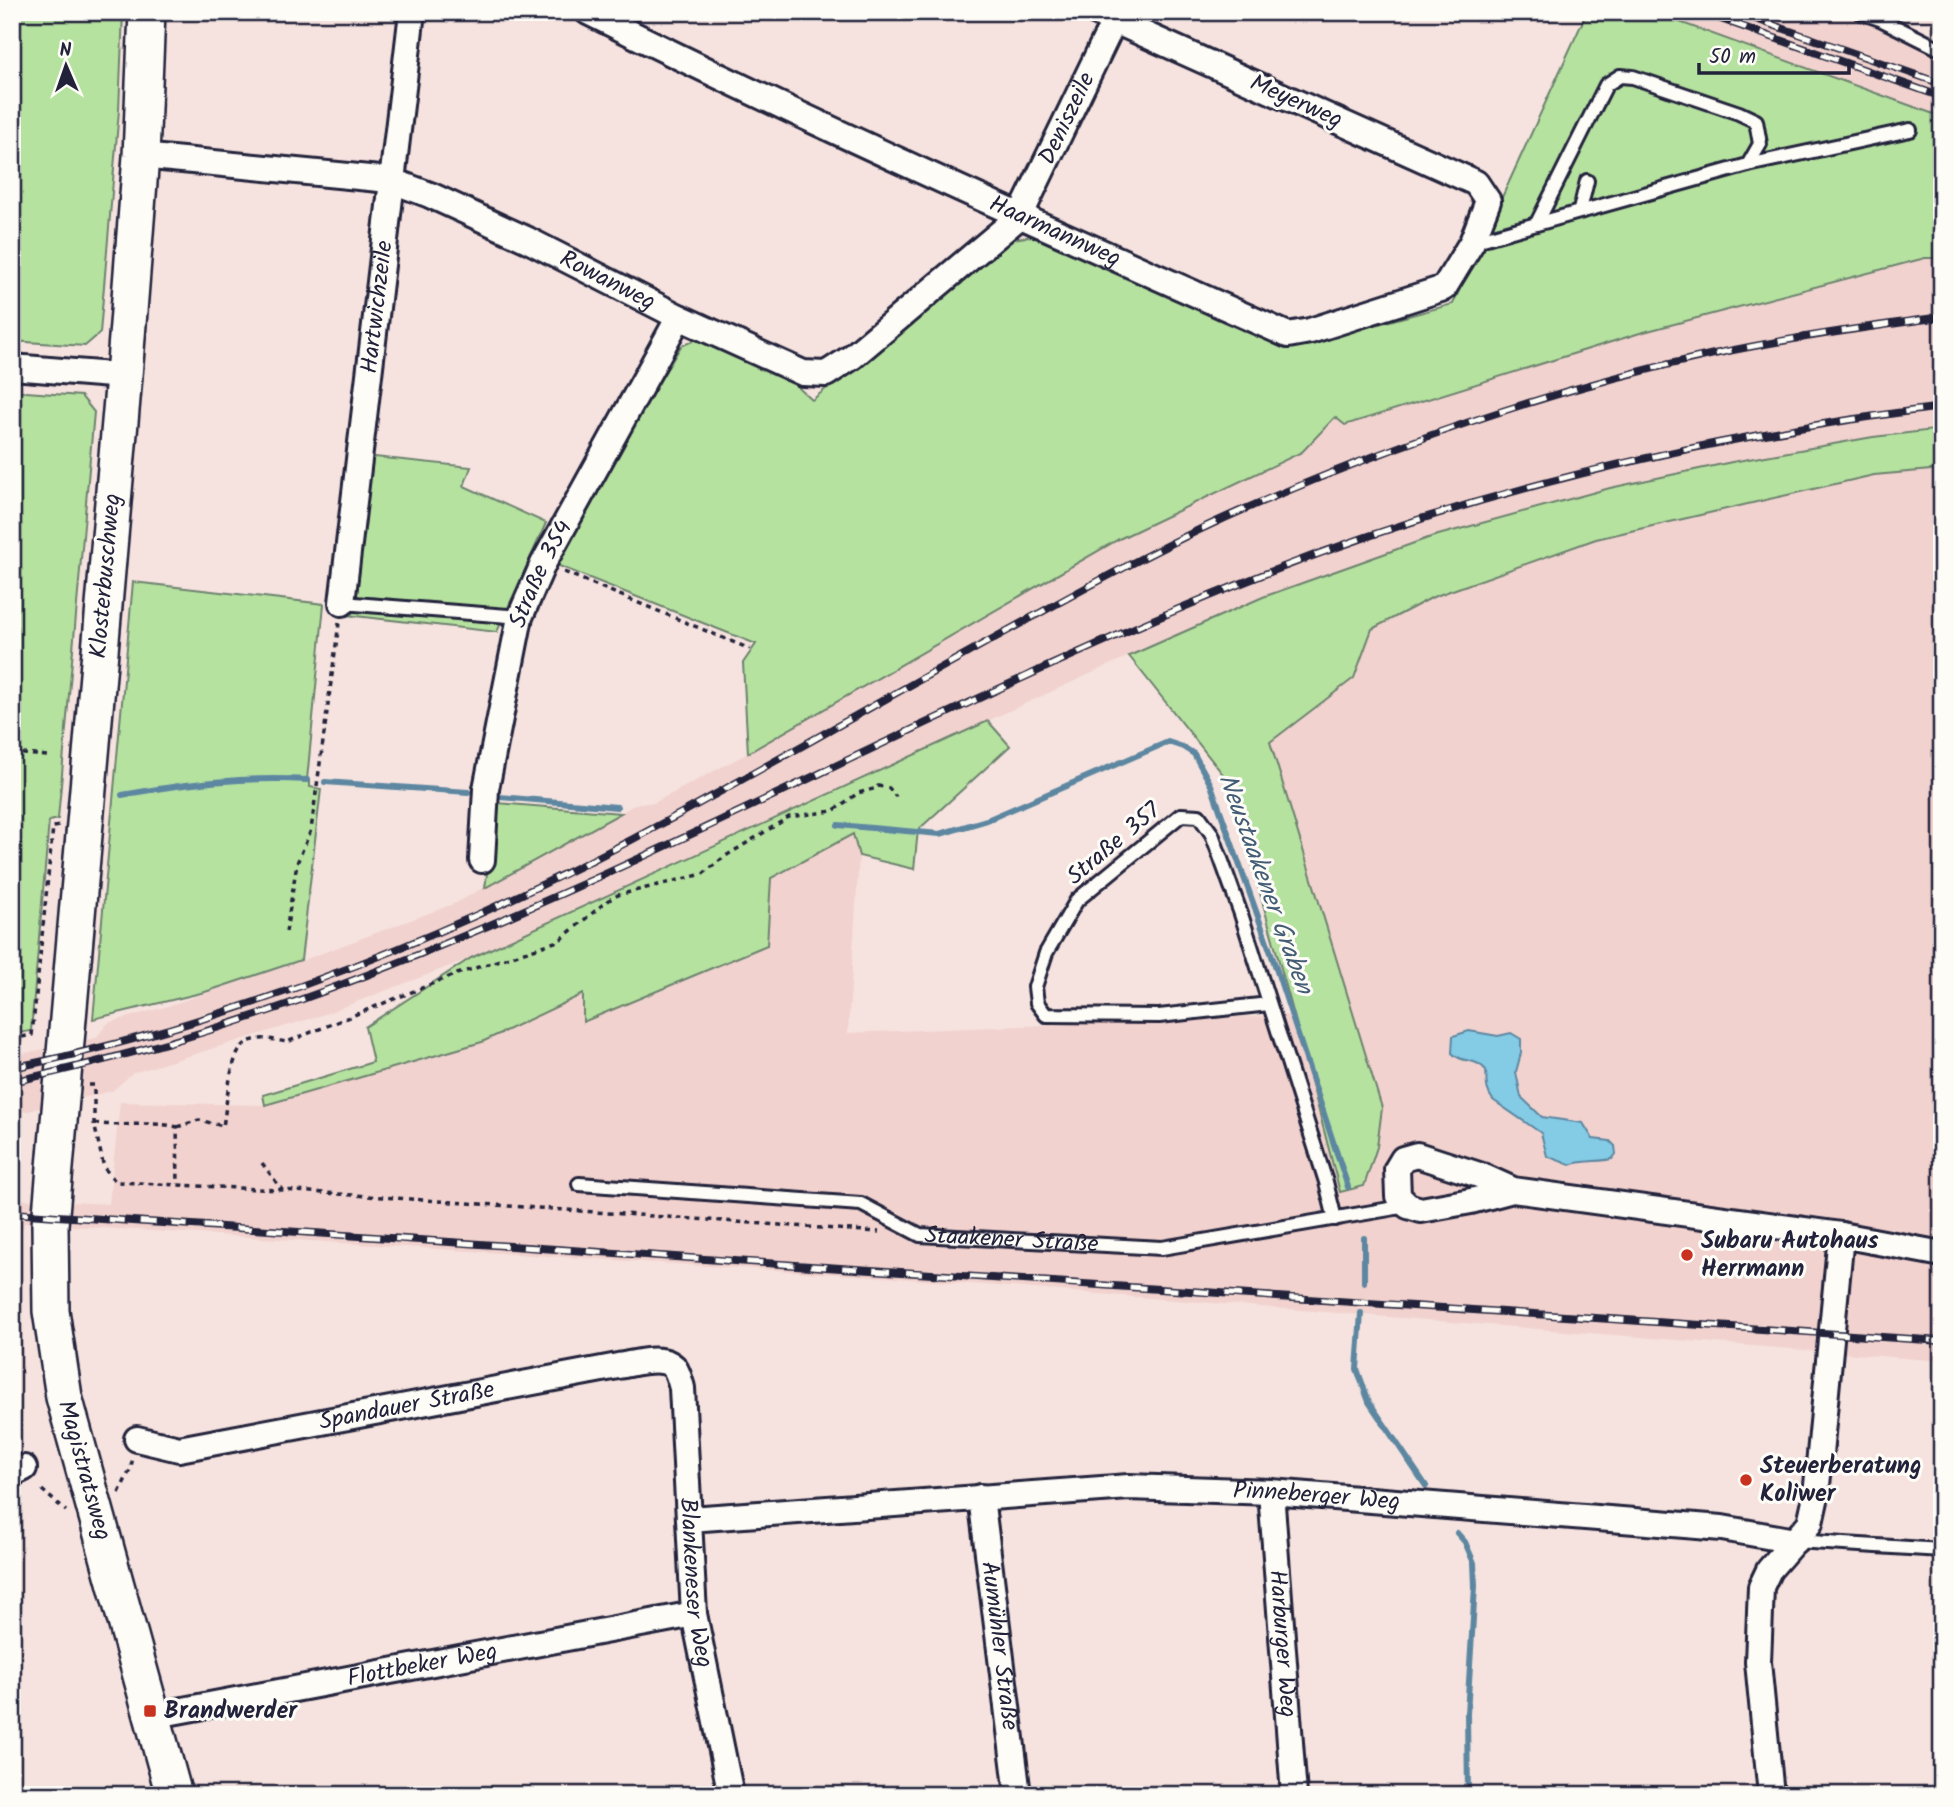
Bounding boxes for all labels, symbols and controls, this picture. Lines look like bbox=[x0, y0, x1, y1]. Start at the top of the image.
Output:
north arrow bbox=[32, 32, 102, 102]
scale bar bbox=[1699, 32, 1849, 76]
text: N bbox=[59, 36, 72, 66]
text: 50 m bbox=[1709, 41, 1756, 74]
street label: Meyerweg bbox=[1243, 64, 1349, 140]
street label: Deniszeile bbox=[1028, 65, 1106, 171]
street label: Haarmannweg bbox=[983, 185, 1127, 278]
street label: Hartwichzeile bbox=[350, 238, 404, 376]
street label: Rowanweg bbox=[553, 240, 663, 321]
street label: Klosterbuschweg bbox=[79, 492, 133, 660]
street label: Straße 354 bbox=[499, 513, 583, 631]
water label: Neustaakener Graben bbox=[1206, 768, 1325, 1002]
street label: Straße 357 bbox=[1058, 792, 1171, 895]
street label: Staakener Straße bbox=[924, 1216, 1100, 1264]
place label: Subaru Autohaus Herrmann bbox=[1701, 1222, 1879, 1289]
marker: Subaru Autohaus Herrmann bbox=[1679, 1247, 1695, 1263]
street label: Spandauer Straße bbox=[316, 1370, 498, 1442]
street label: Magistratsweg bbox=[46, 1396, 122, 1545]
place label: Steuerberatung Koliwer bbox=[1760, 1447, 1921, 1514]
street label: Pinneberger Weg bbox=[1232, 1471, 1402, 1522]
marker: Steuerberatung Koliwer bbox=[1738, 1472, 1754, 1488]
street label: Blankeneser Weg bbox=[668, 1497, 724, 1671]
street label: Aumühler Straße bbox=[970, 1559, 1029, 1733]
street label: Harburger Weg bbox=[1257, 1568, 1308, 1719]
street label: Flottbeker Weg bbox=[344, 1632, 501, 1698]
place label: Brandwerder bbox=[164, 1692, 298, 1731]
marker: Brandwerder bbox=[142, 1703, 158, 1719]

